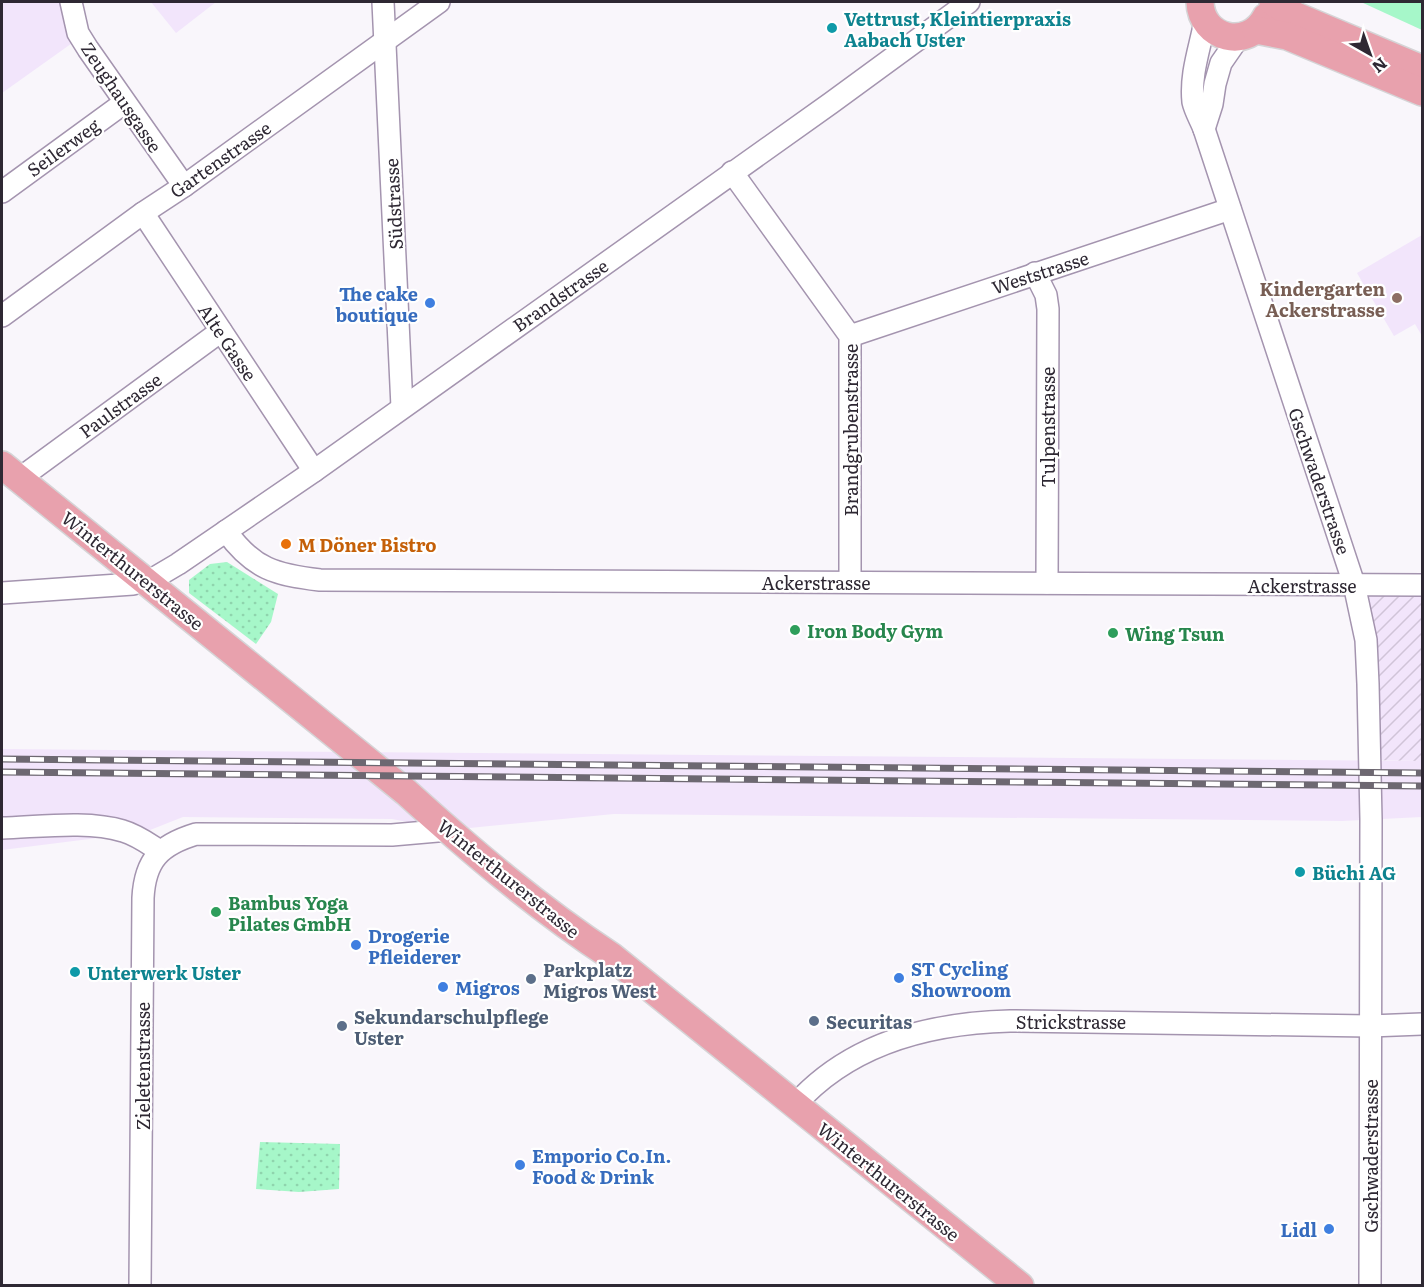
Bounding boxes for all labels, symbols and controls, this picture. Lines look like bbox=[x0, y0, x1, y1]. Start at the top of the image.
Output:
place label: Vettrust, Kleintierpraxis Aabach Uster bbox=[844, 5, 1071, 53]
marker: Vettrust, Kleintierpraxis Aabach Uster bbox=[825, 21, 839, 35]
north arrow bbox=[1340, 24, 1400, 84]
street label: Zeughausgasse bbox=[75, 36, 169, 158]
text: N bbox=[1367, 53, 1393, 80]
street label: Seilerweg bbox=[21, 111, 106, 183]
street label: Gartenstrasse bbox=[164, 114, 276, 204]
street label: Südstrasse bbox=[377, 158, 409, 250]
street label: Weststrasse bbox=[988, 244, 1092, 300]
street label: Brandstrasse bbox=[507, 252, 613, 338]
place label: Kindergarten Ackerstrasse bbox=[1259, 275, 1385, 323]
place label: The cake boutique bbox=[335, 280, 418, 328]
marker: Kindergarten Ackerstrasse bbox=[1390, 291, 1404, 305]
marker: The cake boutique bbox=[423, 296, 437, 310]
street label: Alte Gasse bbox=[192, 298, 264, 386]
street label: Brandgrubenstrasse bbox=[837, 344, 864, 516]
street label: Paulstrasse bbox=[73, 366, 167, 444]
street label: Tulpenstrasse bbox=[1034, 367, 1061, 487]
street label: Gschwaderstrasse bbox=[1282, 404, 1358, 558]
street label: Winterthurerstrasse bbox=[56, 504, 210, 636]
place label: M Döner Bistro bbox=[298, 531, 436, 558]
marker: M Döner Bistro bbox=[279, 537, 293, 551]
street label: Ackerstrasse bbox=[762, 569, 870, 596]
street label: Ackerstrasse bbox=[1248, 572, 1356, 599]
place label: Iron Body Gym bbox=[807, 617, 943, 644]
place label: Wing Tsun bbox=[1125, 620, 1225, 647]
marker: Iron Body Gym bbox=[788, 623, 802, 637]
marker: Wing Tsun bbox=[1106, 626, 1120, 640]
street label: Winterthurerstrasse bbox=[432, 812, 586, 944]
place label: Büchi AG bbox=[1312, 859, 1396, 886]
marker: Büchi AG bbox=[1293, 865, 1307, 879]
place label: Bambus Yoga Pilates GmbH bbox=[228, 889, 351, 937]
marker: Bambus Yoga Pilates GmbH bbox=[209, 905, 223, 919]
place label: Drogerie Pfleiderer bbox=[368, 922, 461, 970]
marker: Drogerie Pfleiderer bbox=[349, 938, 363, 952]
place label: ST Cycling Showroom bbox=[911, 955, 1011, 1003]
place label: Parkplatz Migros West bbox=[543, 956, 657, 1004]
place label: Unterwerk Uster bbox=[87, 959, 241, 986]
marker: Unterwerk Uster bbox=[68, 965, 82, 979]
marker: ST Cycling Showroom bbox=[892, 971, 906, 985]
marker: Parkplatz Migros West bbox=[524, 972, 538, 986]
place label: Migros bbox=[455, 974, 520, 1001]
marker: Migros bbox=[436, 980, 450, 994]
street label: Zieletenstrasse bbox=[129, 1002, 156, 1130]
place label: Sekundarschulpflege Uster bbox=[354, 1003, 549, 1051]
place label: Securitas bbox=[826, 1008, 912, 1035]
street label: Strickstrasse bbox=[1016, 1008, 1126, 1035]
marker: Securitas bbox=[807, 1014, 821, 1028]
marker: Sekundarschulpflege Uster bbox=[335, 1019, 349, 1033]
street label: Gschwaderstrasse bbox=[1357, 1079, 1384, 1233]
street label: Winterthurerstrasse bbox=[812, 1115, 966, 1247]
place label: Emporio Co.In. Food & Drink bbox=[532, 1142, 671, 1190]
marker: Emporio Co.In. Food & Drink bbox=[513, 1158, 527, 1172]
place label: Lidl bbox=[1280, 1216, 1317, 1243]
marker: Lidl bbox=[1322, 1222, 1336, 1236]

